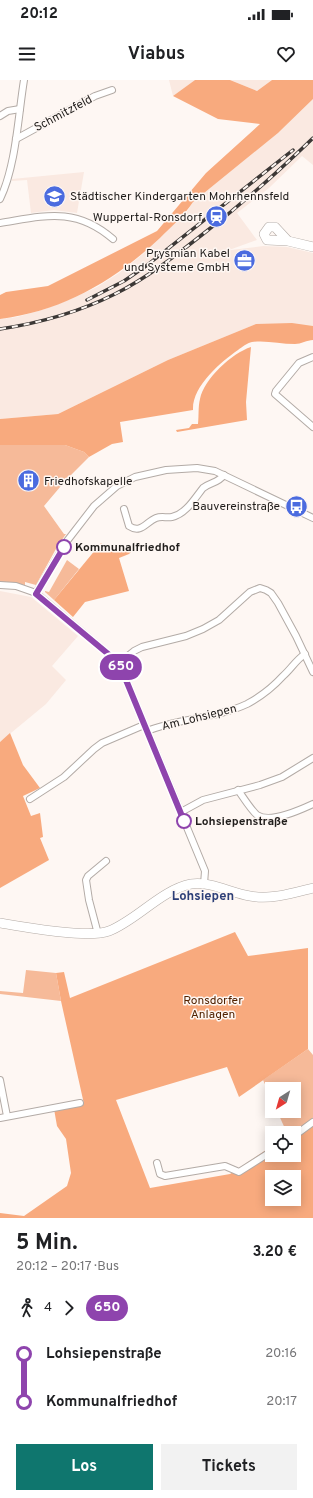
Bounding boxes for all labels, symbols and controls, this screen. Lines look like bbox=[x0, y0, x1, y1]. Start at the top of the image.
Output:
text: 20:12 bbox=[20, 5, 58, 24]
icon: menu bbox=[16, 43, 38, 65]
text: Viabus bbox=[128, 43, 185, 66]
icon: heart bbox=[275, 43, 297, 65]
street label: Schmitzfeld bbox=[32, 92, 95, 136]
school or university icon: Städtischer Kindergarten Mohrhennsfeld bbox=[42, 183, 68, 209]
place label: Städtischer Kindergarten Mohrhennsfeld bbox=[70, 189, 289, 205]
station icon: Wuppertal-Ronsdorf bbox=[204, 204, 230, 230]
place label: Wuppertal-Ronsdorf bbox=[93, 210, 202, 226]
place label: Prysmian Kabel und Systeme GmbH bbox=[124, 246, 230, 276]
office icon: Prysmian Kabel und Systeme GmbH bbox=[232, 247, 258, 273]
building icon: Friedhofskapelle bbox=[15, 468, 41, 494]
place label: Friedhofskapelle bbox=[44, 474, 132, 490]
bus stop icon: Bauvereinstraße bbox=[283, 493, 309, 519]
place label: Bauvereinstraße bbox=[192, 499, 280, 515]
marker: Kommunalfriedhof bbox=[56, 539, 72, 555]
place label: Kommunalfriedhof bbox=[75, 540, 181, 556]
line badge: 650 bbox=[98, 654, 144, 680]
text: 650 bbox=[108, 658, 134, 675]
street label: Am Lohsiepen bbox=[160, 701, 238, 735]
marker: Lohsiepenstraße bbox=[176, 813, 192, 829]
place label: Lohsiepenstraße bbox=[195, 814, 288, 830]
district label: Lohsiepen bbox=[172, 889, 234, 905]
park label: Ronsdorfer Anlagen bbox=[183, 993, 243, 1023]
north arrow bbox=[265, 1082, 301, 1118]
map controls bbox=[265, 1082, 301, 1206]
button: locate bbox=[265, 1126, 301, 1162]
button: layers bbox=[265, 1170, 301, 1206]
text: 5 Min. bbox=[16, 1230, 78, 1257]
text: 3.20 € bbox=[252, 1243, 297, 1262]
text: 20:12 – 20:17 · Bus bbox=[16, 1259, 119, 1275]
icon: walk bbox=[16, 1297, 38, 1319]
icon: forward bbox=[58, 1297, 80, 1319]
text: 650 bbox=[94, 1299, 120, 1316]
text: 4 bbox=[44, 1300, 52, 1316]
text: Lohsiepenstraße bbox=[46, 1345, 162, 1364]
text: 20:16 bbox=[265, 1346, 297, 1362]
text: Kommunalfriedhof bbox=[46, 1393, 177, 1412]
text: 20:17 bbox=[266, 1394, 297, 1410]
button: Los bbox=[16, 1444, 153, 1490]
button: Tickets bbox=[161, 1444, 297, 1490]

